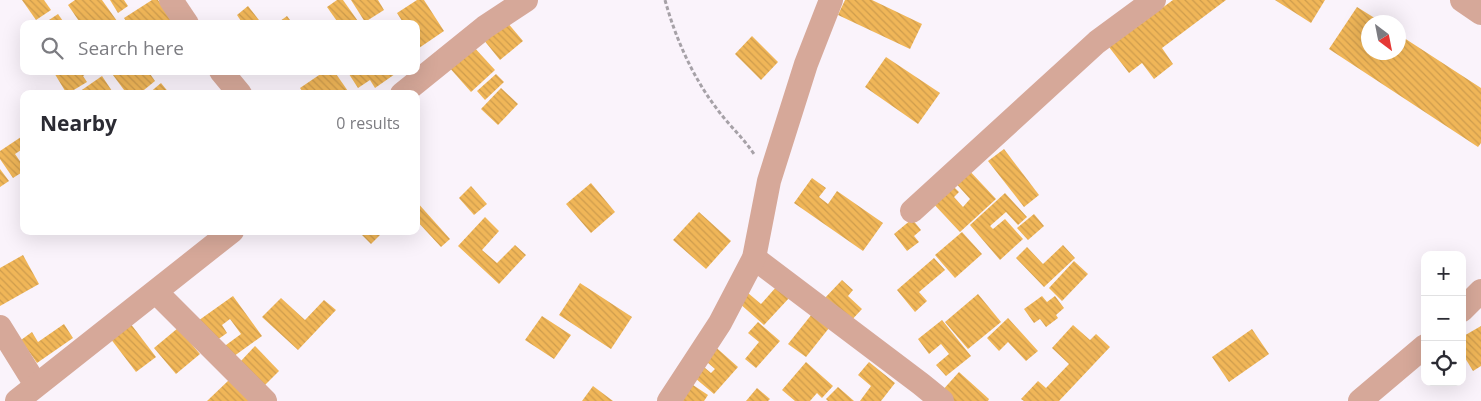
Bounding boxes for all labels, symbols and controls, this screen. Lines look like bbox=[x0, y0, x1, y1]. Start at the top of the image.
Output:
north arrow bbox=[1361, 15, 1406, 60]
search box bbox=[20, 20, 420, 75]
icon: search bbox=[38, 34, 66, 62]
text: Search here bbox=[78, 35, 184, 61]
text: Nearby bbox=[40, 109, 117, 137]
text: 0 results bbox=[336, 112, 400, 134]
map controls bbox=[1421, 251, 1466, 386]
button: + bbox=[1421, 251, 1466, 296]
button: − bbox=[1421, 296, 1466, 341]
button: locate bbox=[1421, 341, 1466, 386]

